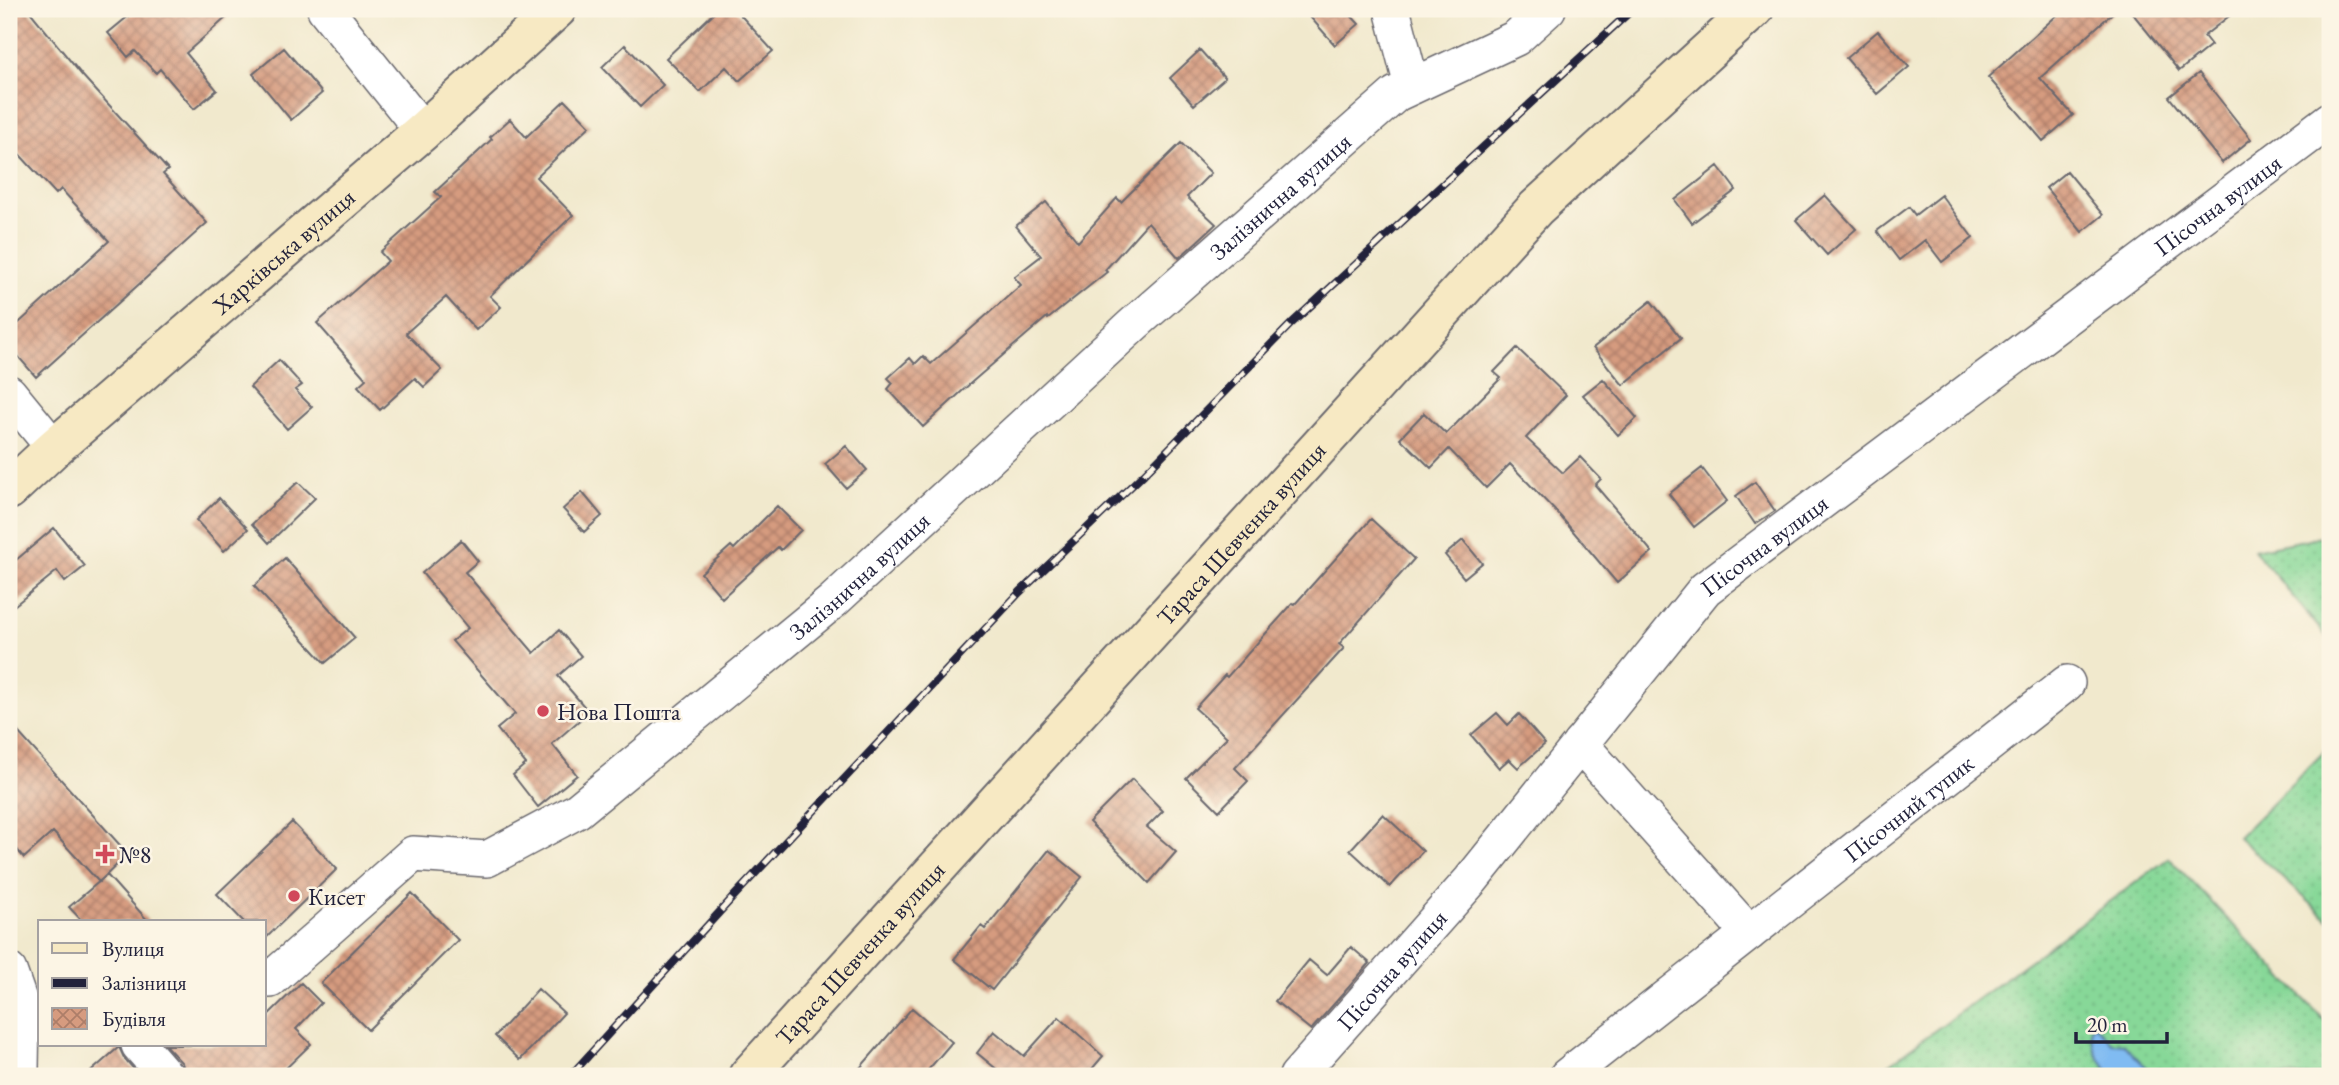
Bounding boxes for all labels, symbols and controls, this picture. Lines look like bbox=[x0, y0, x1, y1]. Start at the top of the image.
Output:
street label: Залізнична вулиця bbox=[1203, 125, 1357, 266]
street label: Пісочна вулиця bbox=[2147, 146, 2287, 262]
street label: Харківська вулиця bbox=[205, 181, 361, 321]
street label: Тараса Шевченка вулиця bbox=[1149, 435, 1332, 632]
street label: Пісочна вулиця bbox=[1694, 487, 1834, 603]
street label: Залізнична вулиця bbox=[782, 505, 936, 647]
place label: Нова Пошта bbox=[557, 696, 681, 727]
marker: Нова Пошта bbox=[535, 703, 551, 719]
street label: Пісочний тупик bbox=[1837, 747, 1980, 869]
place label: №8 bbox=[119, 839, 151, 870]
marker: №8 bbox=[97, 846, 113, 862]
street label: Тараса Шевченка вулиця bbox=[768, 854, 951, 1052]
place label: Кисет bbox=[308, 881, 365, 912]
marker: Кисет bbox=[286, 888, 302, 904]
street label: Пісочна вулиця bbox=[1329, 903, 1453, 1037]
legend bbox=[38, 920, 266, 1046]
text: Вулиця bbox=[102, 935, 164, 962]
text: Залізниця bbox=[102, 969, 187, 996]
scale bar bbox=[2076, 1001, 2168, 1045]
text: Будівля bbox=[102, 1005, 166, 1032]
text: 20 m bbox=[2087, 1011, 2128, 1038]

